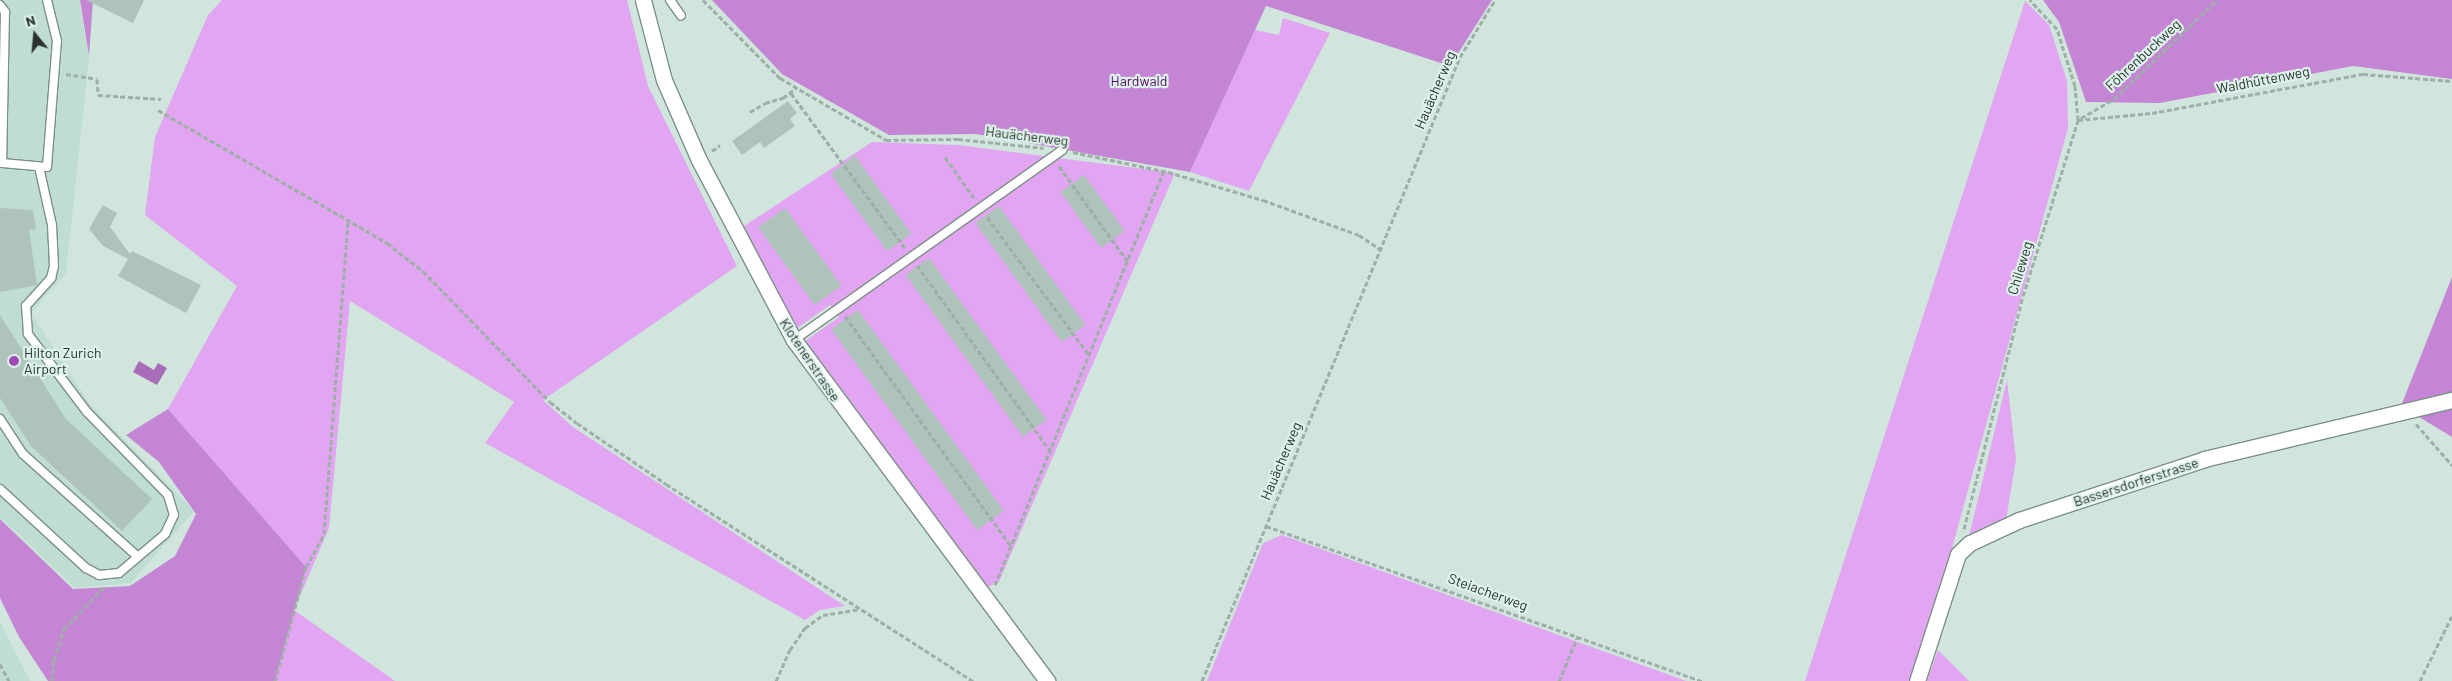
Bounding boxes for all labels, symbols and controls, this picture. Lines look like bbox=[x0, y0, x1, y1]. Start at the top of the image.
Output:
north arrow bbox=[10, 10, 60, 60]
text: N bbox=[24, 11, 37, 30]
street label: Föhrenbuckweg bbox=[2102, 16, 2184, 94]
street label: Hauächerweg bbox=[1411, 48, 1459, 132]
street label: Waldhüttenweg bbox=[2215, 63, 2311, 97]
park label: Hardwald bbox=[1111, 73, 1167, 89]
street label: Hauächerweg bbox=[985, 123, 1069, 149]
street label: Chileweg bbox=[2004, 239, 2036, 297]
street label: Klotenerstrasse bbox=[776, 315, 844, 405]
place label: Hilton Zurich Airport bbox=[24, 345, 101, 378]
marker: Hilton Zurich Airport bbox=[8, 355, 20, 367]
street label: Hauächerweg bbox=[1257, 419, 1305, 503]
street label: Bassersdorferstrasse bbox=[2071, 454, 2201, 510]
street label: Steiacherweg bbox=[1446, 570, 1530, 614]

